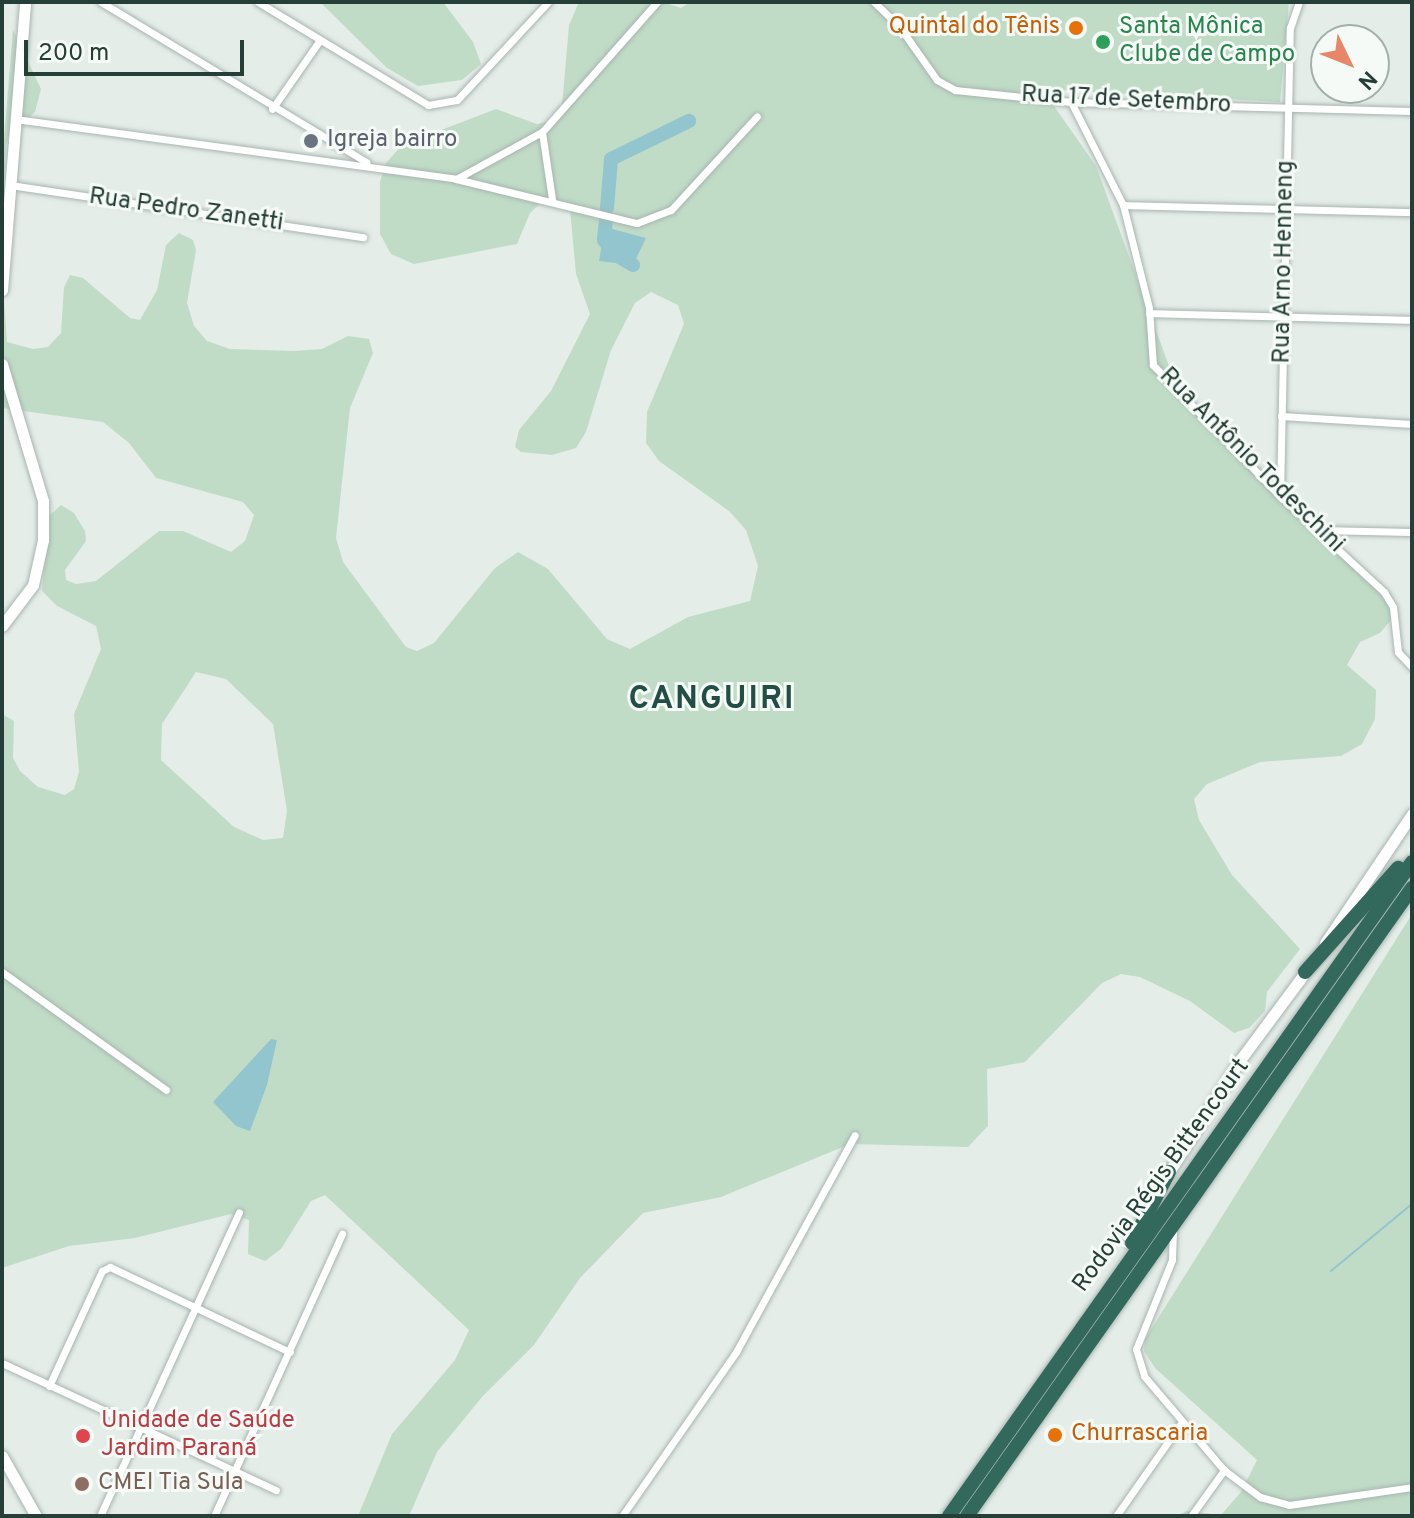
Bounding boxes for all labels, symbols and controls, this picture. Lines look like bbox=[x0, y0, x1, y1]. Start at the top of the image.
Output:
place label: Quintal do Tênis bbox=[887, 14, 1060, 42]
place label: Santa Mônica Clube de Campo bbox=[1119, 14, 1295, 70]
marker: Quintal do Tênis bbox=[1067, 19, 1085, 37]
scale bar bbox=[28, 24, 248, 74]
north arrow bbox=[1310, 24, 1390, 104]
marker: Santa Mônica Clube de Campo bbox=[1094, 33, 1112, 51]
text: 200 m bbox=[38, 39, 109, 69]
text: N bbox=[1351, 64, 1382, 94]
street label: Rua 17 de Setembro bbox=[1020, 81, 1232, 121]
place label: Igreja bairro bbox=[327, 127, 457, 155]
marker: Igreja bairro bbox=[302, 132, 320, 150]
street label: Rua Arno Henneng bbox=[1269, 160, 1301, 364]
street label: Rua Pedro Zanetti bbox=[87, 183, 285, 239]
street label: Rua Antônio Todeschini bbox=[1152, 362, 1350, 560]
district label: CANGUIRI bbox=[628, 681, 796, 719]
street label: Rodovia Régis Bittencourt bbox=[1068, 1054, 1256, 1298]
place label: Unidade de Saúde Jardim Paraná bbox=[101, 1408, 295, 1464]
place label: Churrascaria bbox=[1071, 1421, 1208, 1449]
marker: Unidade de Saúde Jardim Paraná bbox=[72, 1425, 94, 1447]
marker: Churrascaria bbox=[1046, 1426, 1064, 1444]
place label: CMEI Tia Sula bbox=[98, 1470, 244, 1498]
marker: CMEI Tia Sula bbox=[73, 1475, 91, 1493]

